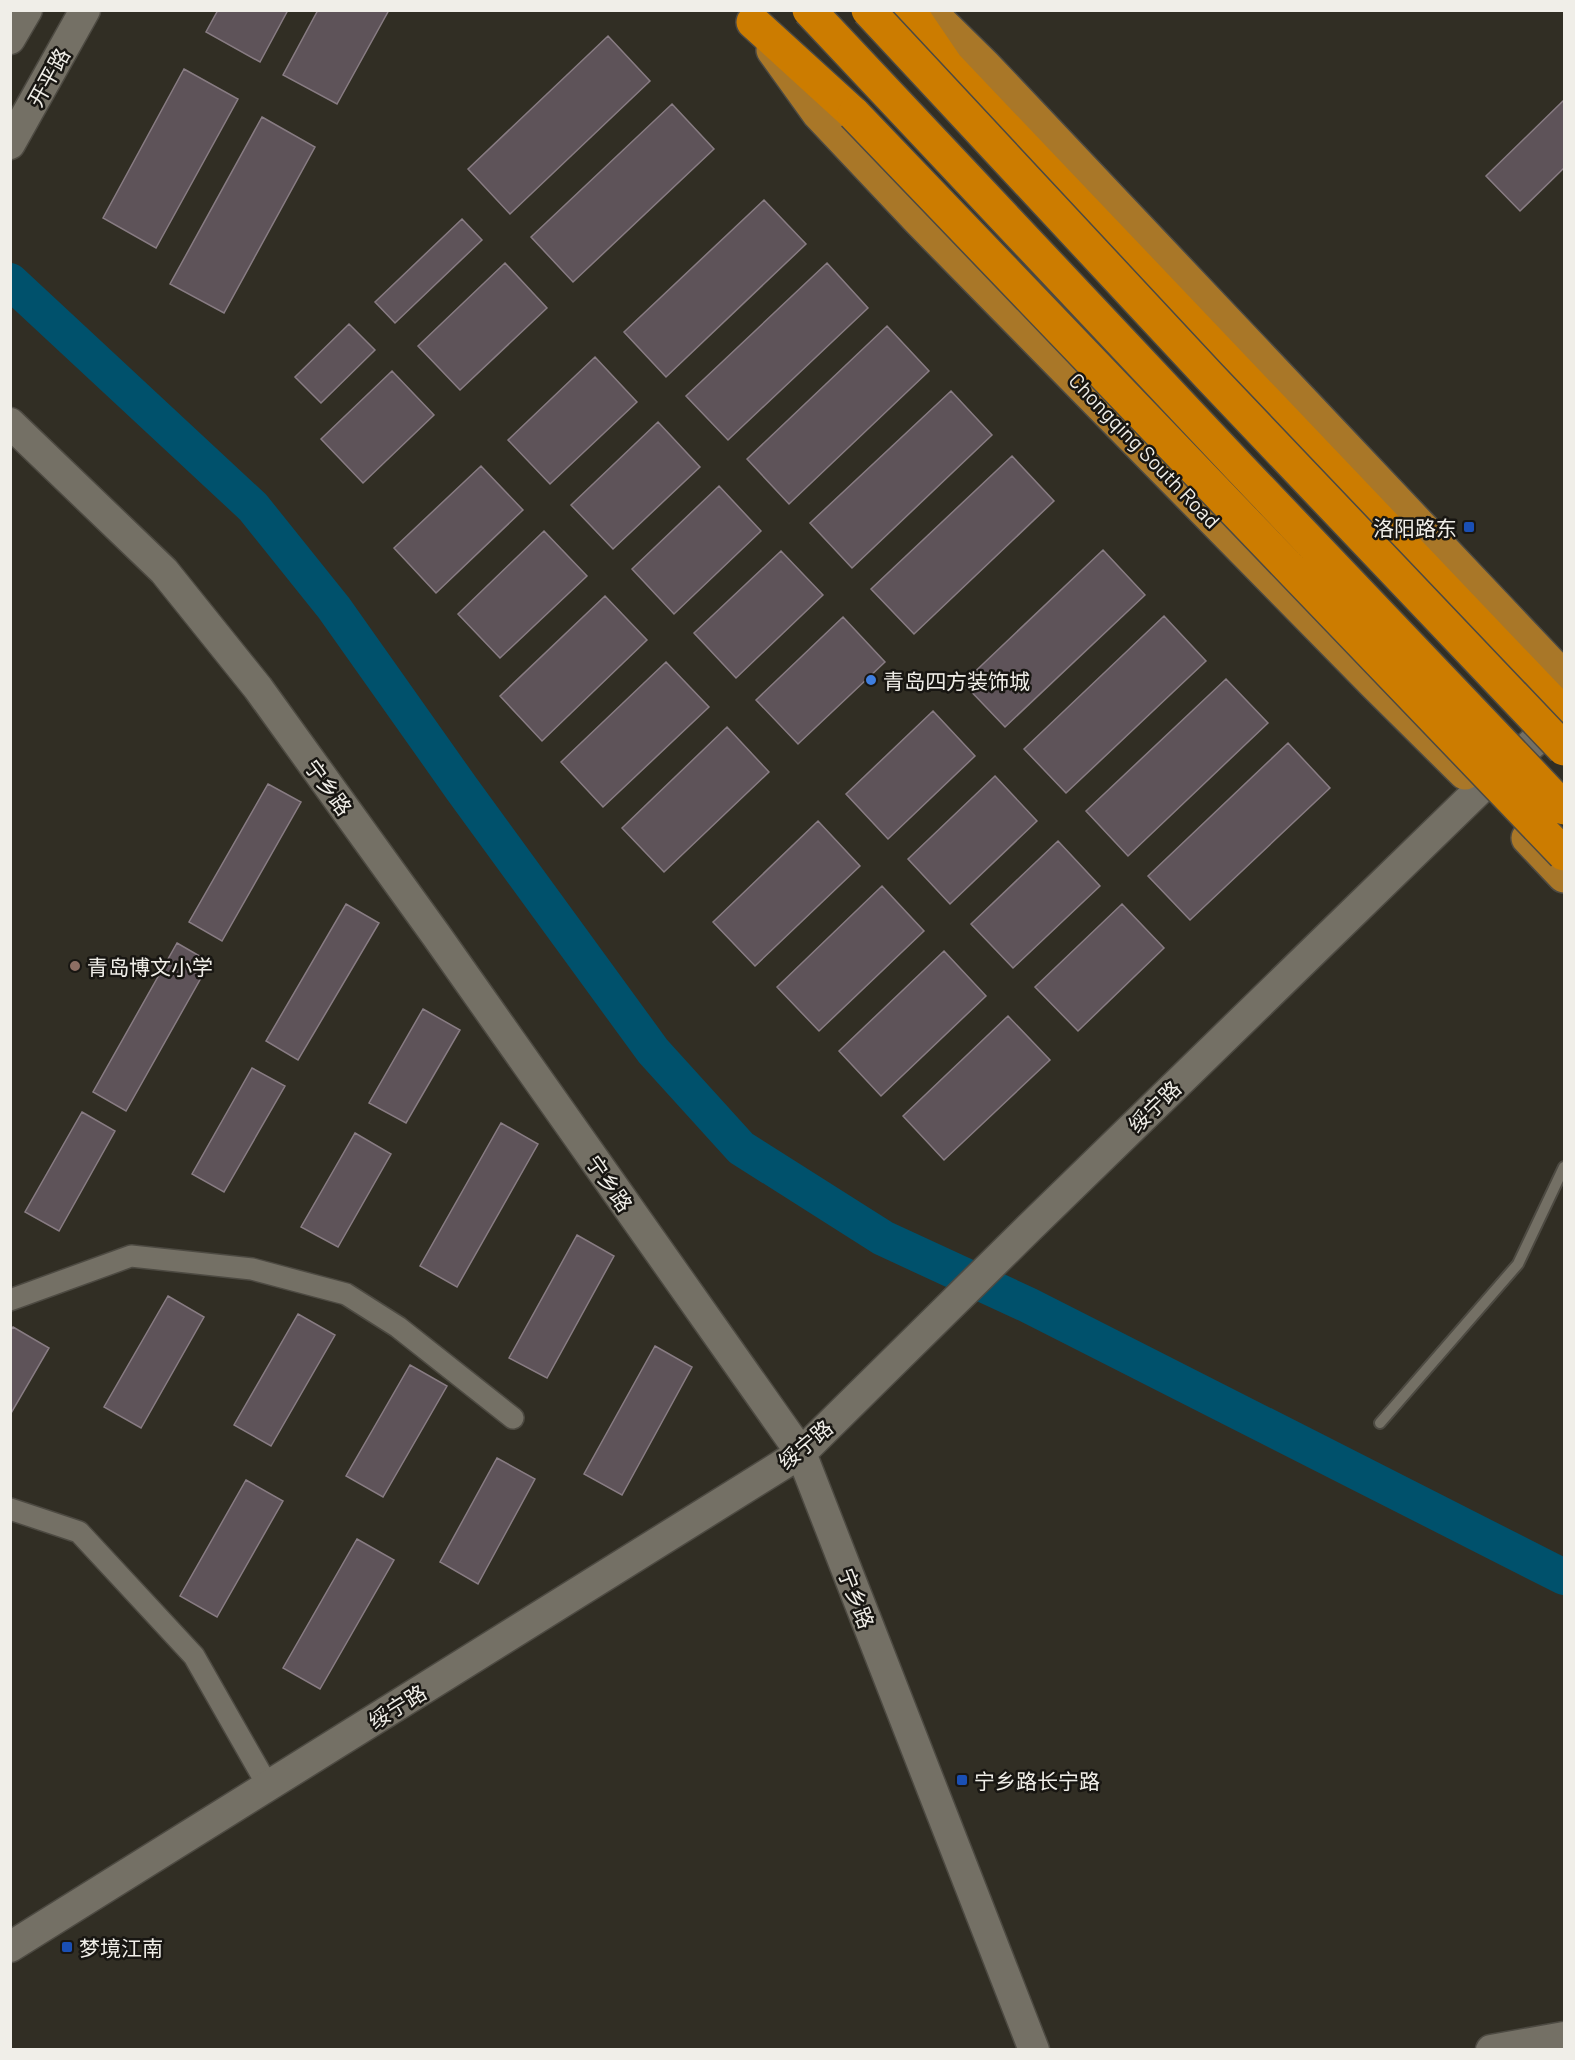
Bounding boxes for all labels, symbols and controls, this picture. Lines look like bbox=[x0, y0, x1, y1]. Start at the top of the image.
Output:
street label: 开平路 bbox=[22, 43, 74, 111]
street label: Chongqing South Road bbox=[1064, 367, 1226, 533]
place label: 洛阳路东 bbox=[1373, 515, 1457, 540]
marker: 洛阳路东 bbox=[1462, 520, 1476, 534]
place label: 青岛四方装饰城 bbox=[883, 668, 1030, 693]
marker: 青岛四方装饰城 bbox=[864, 673, 878, 687]
street label: 宁乡路 bbox=[300, 754, 358, 820]
place label: 青岛博文小学 bbox=[87, 954, 213, 979]
marker: 青岛博文小学 bbox=[68, 959, 82, 973]
street label: 绥宁路 bbox=[1123, 1075, 1185, 1137]
street label: 宁乡路 bbox=[582, 1150, 638, 1216]
street label: 绥宁路 bbox=[773, 1414, 837, 1474]
street label: 宁乡路 bbox=[834, 1564, 880, 1632]
street label: 绥宁路 bbox=[364, 1679, 430, 1733]
place label: 宁乡路长宁路 bbox=[974, 1768, 1100, 1793]
marker: 宁乡路长宁路 bbox=[955, 1773, 969, 1787]
place label: 梦境江南 bbox=[79, 1935, 163, 1960]
marker: 梦境江南 bbox=[60, 1940, 74, 1954]

